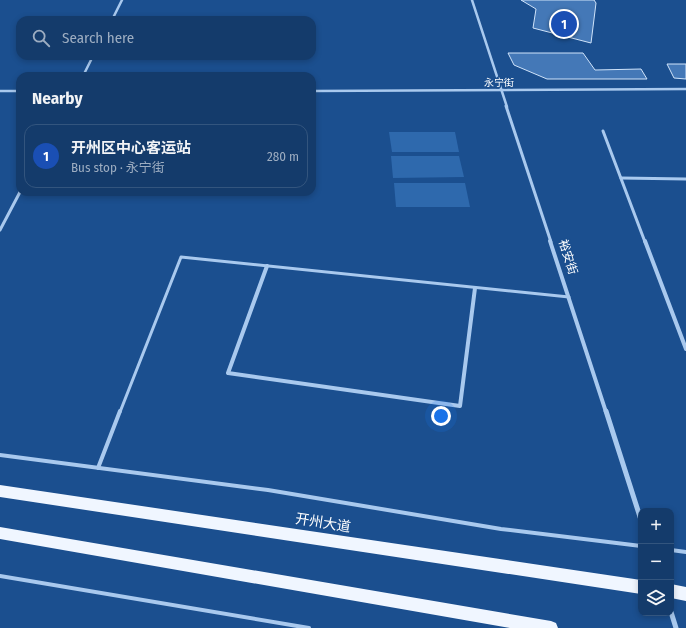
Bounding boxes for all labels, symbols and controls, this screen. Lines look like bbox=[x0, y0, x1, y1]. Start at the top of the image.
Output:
pin: 1 bbox=[551, 9, 577, 39]
search box bbox=[16, 16, 316, 60]
icon: search bbox=[30, 27, 52, 49]
text: Search here bbox=[62, 29, 134, 47]
street label: 永宁街 bbox=[484, 77, 514, 89]
text: Nearby bbox=[32, 88, 83, 109]
text: 开州区中心客运站 bbox=[71, 139, 191, 157]
text: 1 bbox=[43, 149, 49, 164]
text: 280 m bbox=[267, 149, 299, 164]
text: Bus stop · 永宁街 bbox=[71, 160, 165, 175]
street label: 裕安街 bbox=[556, 238, 580, 276]
your location bbox=[431, 406, 451, 426]
map controls bbox=[638, 508, 674, 616]
button: + bbox=[638, 508, 674, 544]
street label: 开州大道 bbox=[294, 510, 352, 536]
button: − bbox=[638, 544, 674, 580]
button: layers bbox=[638, 580, 674, 616]

